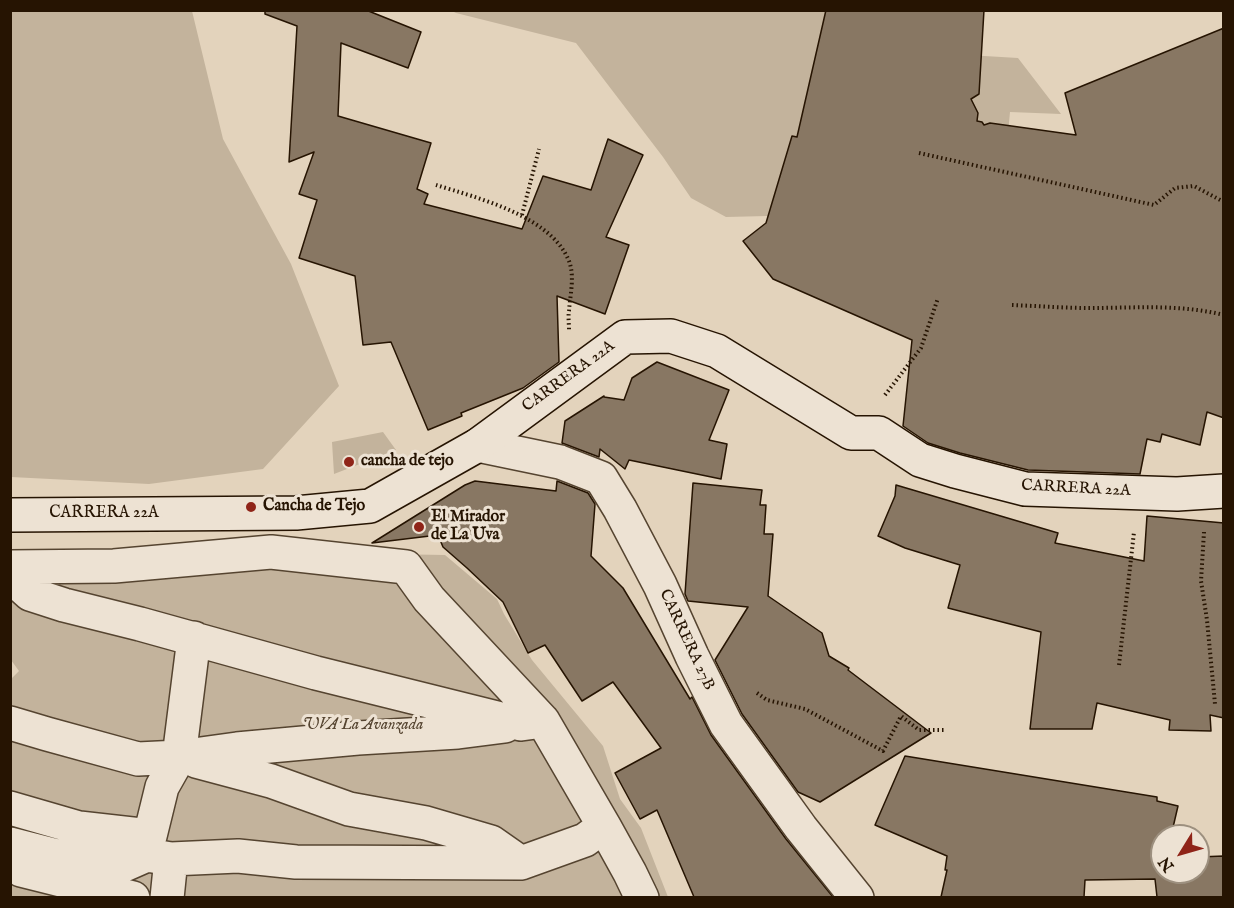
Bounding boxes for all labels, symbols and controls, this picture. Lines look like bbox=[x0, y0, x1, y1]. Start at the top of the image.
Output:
street label: CARRERA 22A bbox=[519, 337, 619, 417]
place label: cancha de tejo bbox=[361, 452, 454, 472]
marker: cancha de tejo bbox=[342, 455, 356, 469]
street label: CARRERA 22A bbox=[1021, 477, 1131, 501]
place label: Cancha de Tejo bbox=[263, 497, 365, 517]
marker: Cancha de Tejo bbox=[244, 500, 258, 514]
street label: CARRERA 22A bbox=[49, 504, 159, 524]
place label: El Mirador de La Uva bbox=[431, 508, 505, 546]
marker: El Mirador de La Uva bbox=[412, 520, 426, 534]
street label: CARRERA 27B bbox=[654, 586, 718, 694]
park label: UVA La Avanzada bbox=[303, 716, 423, 736]
north arrow bbox=[1150, 824, 1210, 884]
text: N bbox=[1155, 852, 1179, 875]

